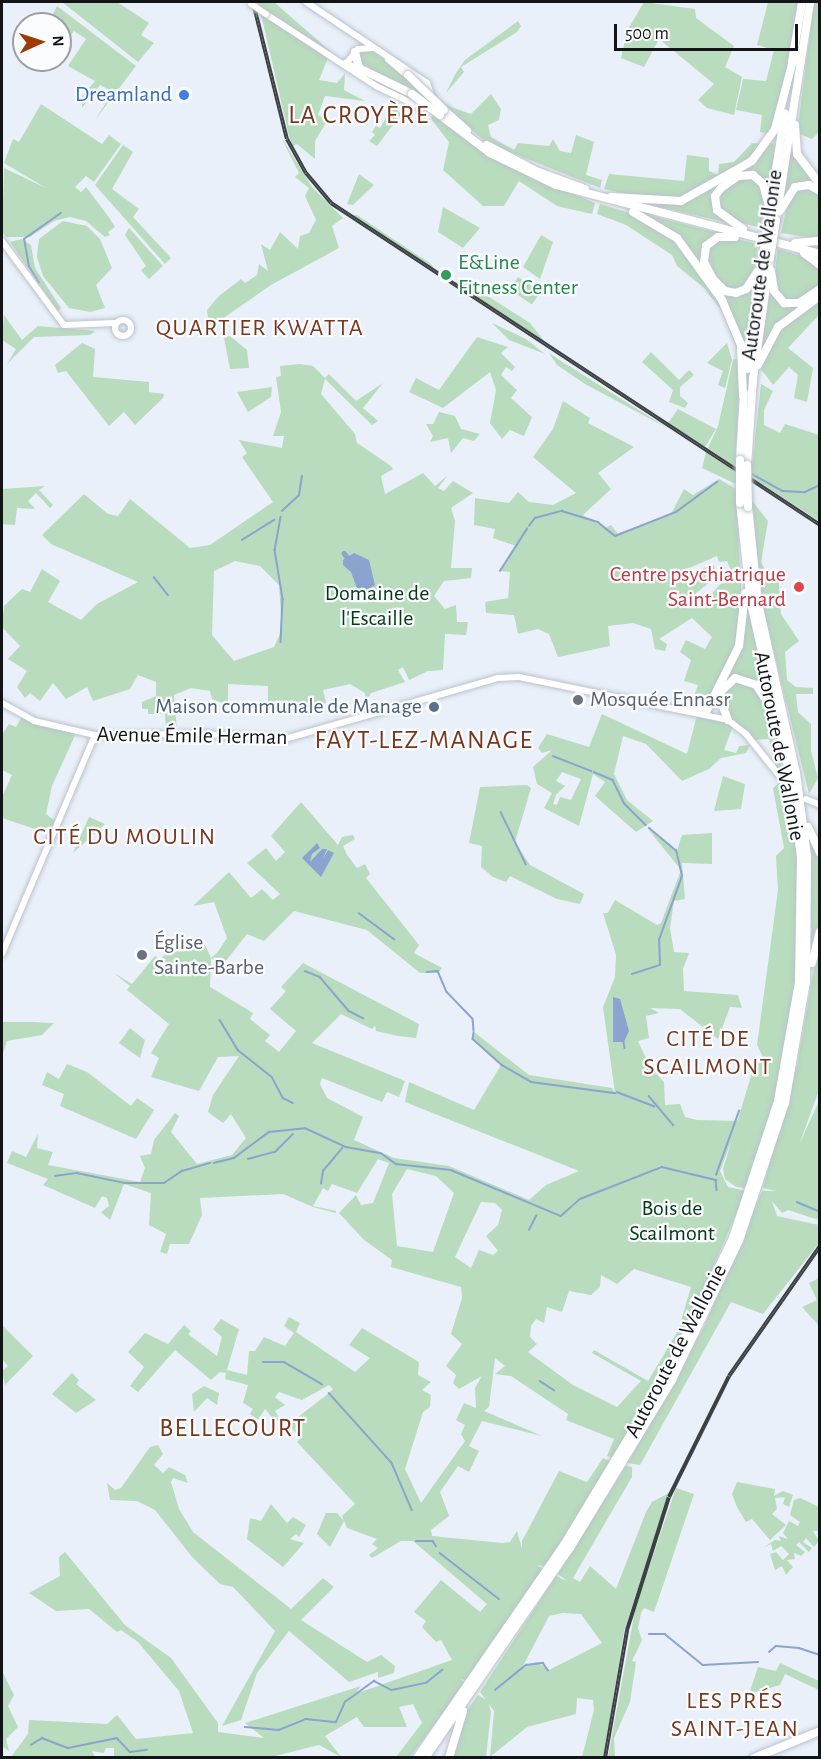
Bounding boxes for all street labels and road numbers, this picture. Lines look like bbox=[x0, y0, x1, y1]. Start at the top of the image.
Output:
street label: Autoroute de Wallonie bbox=[736, 168, 788, 362]
street label: Autoroute de Wallonie bbox=[748, 649, 810, 843]
street label: Avenue Émile Herman bbox=[96, 721, 288, 751]
street label: Autoroute de Wallonie bbox=[619, 1260, 733, 1442]

